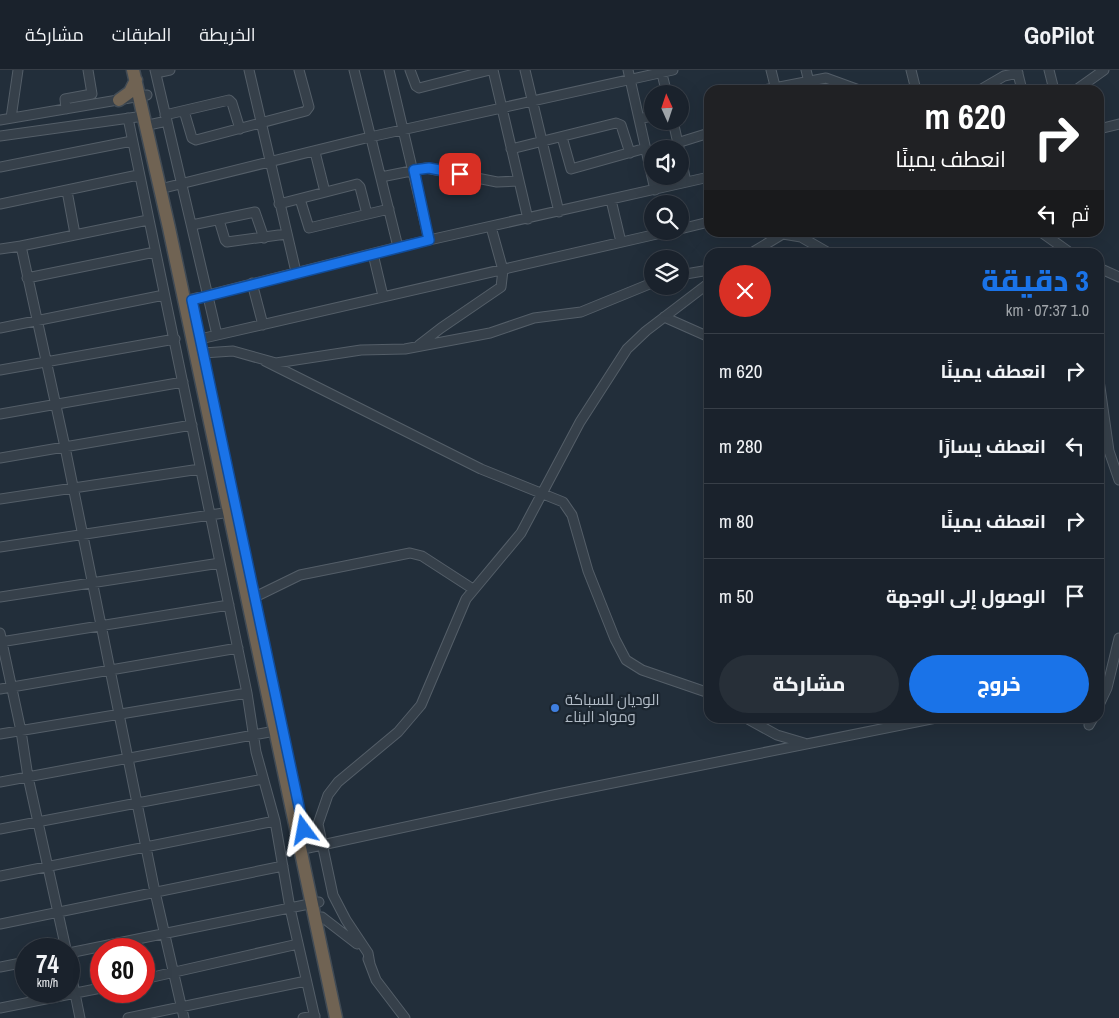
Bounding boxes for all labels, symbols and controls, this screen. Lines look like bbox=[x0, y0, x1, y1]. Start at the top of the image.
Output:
text: GoPilot bbox=[1024, 19, 1094, 51]
text: مشاركة bbox=[25, 22, 84, 47]
text: الطبقات bbox=[112, 22, 171, 47]
text: الخريطة bbox=[199, 22, 256, 47]
north arrow bbox=[644, 85, 689, 130]
map controls bbox=[644, 85, 689, 295]
text: 620 m bbox=[925, 93, 1006, 140]
icon: right bbox=[1024, 105, 1089, 170]
button: sound bbox=[644, 140, 689, 185]
text: انعطف يمينًا bbox=[895, 144, 1006, 174]
pin bbox=[439, 153, 481, 195]
icon: arrive bbox=[446, 160, 474, 188]
button: search bbox=[644, 195, 689, 240]
icon: left bbox=[1033, 200, 1061, 228]
text: ثم bbox=[1071, 201, 1089, 227]
button: layers bbox=[644, 250, 689, 295]
text: 3 دقيقة bbox=[981, 260, 1089, 300]
button: close bbox=[719, 265, 771, 317]
text: 1.0 km · 07:37 bbox=[1006, 299, 1089, 321]
icon: right bbox=[1061, 357, 1089, 385]
text: 620 m bbox=[719, 358, 762, 384]
text: انعطف يمينًا bbox=[940, 358, 1046, 384]
icon: left bbox=[1061, 432, 1089, 460]
text: 280 m bbox=[719, 433, 762, 459]
text: انعطف يسارًا bbox=[938, 433, 1046, 459]
icon: right bbox=[1061, 507, 1089, 535]
text: 80 m bbox=[719, 508, 754, 534]
text: انعطف يمينًا bbox=[940, 508, 1046, 534]
icon: arrive bbox=[1061, 582, 1089, 610]
text: 50 m bbox=[719, 583, 754, 609]
text: الوصول إلى الوجهة bbox=[886, 583, 1046, 609]
button: مشاركة bbox=[719, 655, 899, 713]
button: خروج bbox=[909, 655, 1089, 713]
place label: الوديان للسباكة ومواد البناء bbox=[565, 689, 659, 727]
marker: الوديان للسباكة ومواد البناء bbox=[549, 702, 561, 714]
position arrow bbox=[277, 803, 329, 855]
speed limit sign: 80 bbox=[90, 938, 155, 1003]
text: 74 bbox=[36, 947, 59, 981]
text: km/h bbox=[37, 975, 58, 991]

